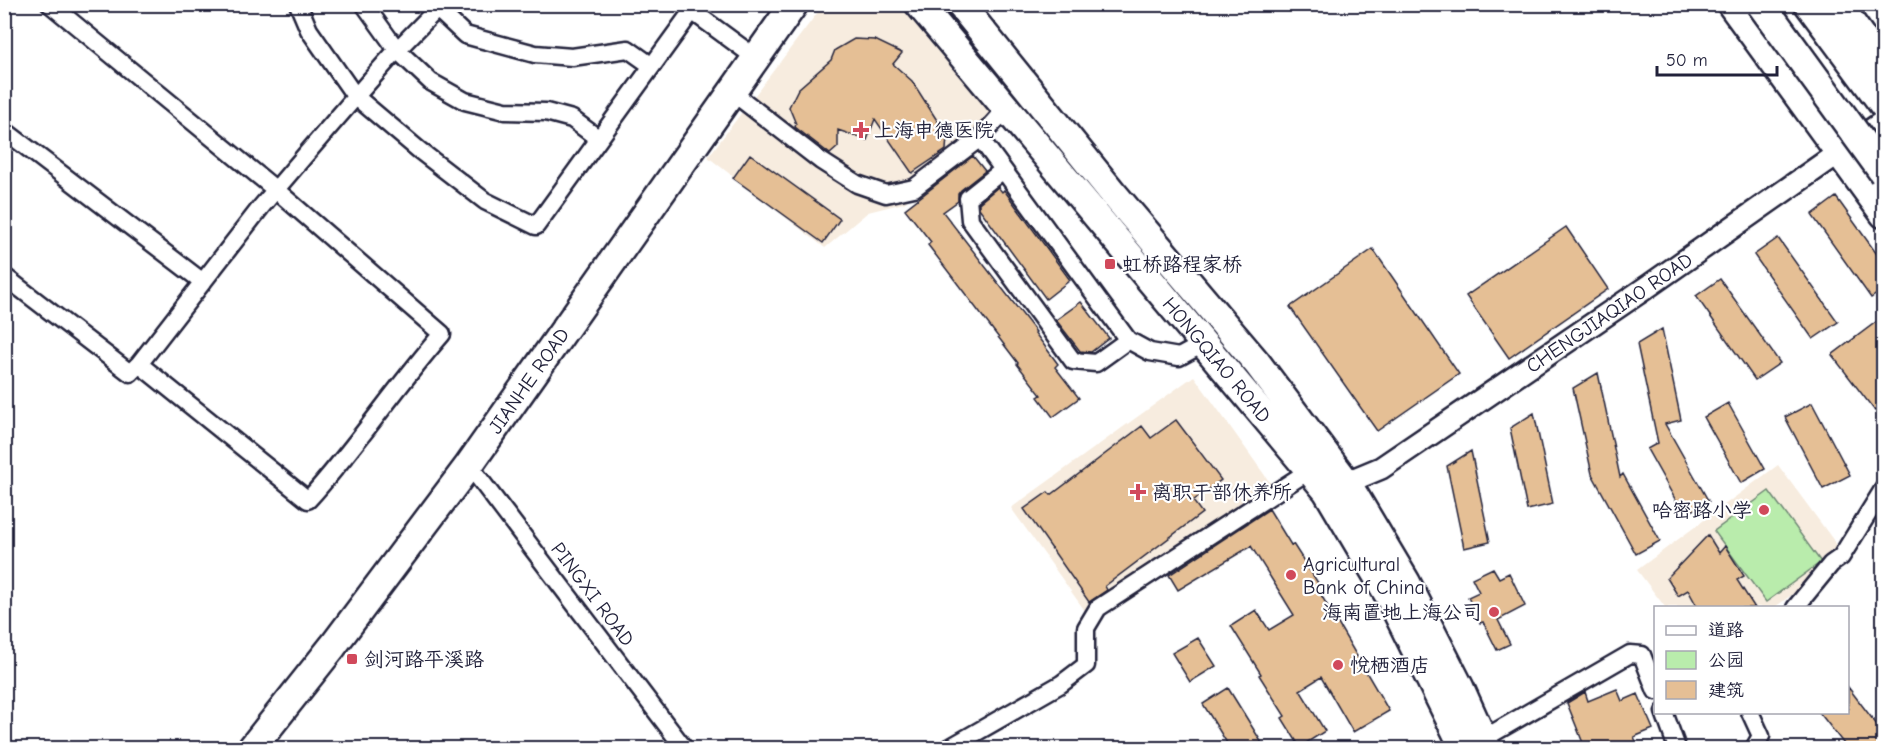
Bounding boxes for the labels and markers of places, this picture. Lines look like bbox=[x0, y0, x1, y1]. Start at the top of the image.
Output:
place label: 上海申德医院 bbox=[874, 119, 994, 142]
marker: 上海申德医院 bbox=[852, 121, 870, 139]
place label: 虹桥路程家桥 bbox=[1122, 253, 1242, 276]
marker: 虹桥路程家桥 bbox=[1103, 257, 1117, 271]
place label: 离职干部休养所 bbox=[1152, 481, 1292, 504]
marker: 离职干部休养所 bbox=[1129, 483, 1147, 501]
place label: 哈密路小学 bbox=[1652, 499, 1752, 522]
marker: 哈密路小学 bbox=[1757, 503, 1771, 517]
place label: Agricultural Bank of China bbox=[1303, 553, 1425, 599]
marker: Agricultural Bank of China bbox=[1284, 568, 1298, 582]
place label: 海南置地上海公司 bbox=[1322, 601, 1482, 624]
marker: 海南置地上海公司 bbox=[1487, 605, 1501, 619]
place label: 剑河路平溪路 bbox=[364, 648, 485, 671]
marker: 剑河路平溪路 bbox=[345, 652, 359, 666]
place label: 悦栖酒店 bbox=[1350, 654, 1430, 677]
marker: 悦栖酒店 bbox=[1331, 658, 1345, 672]

